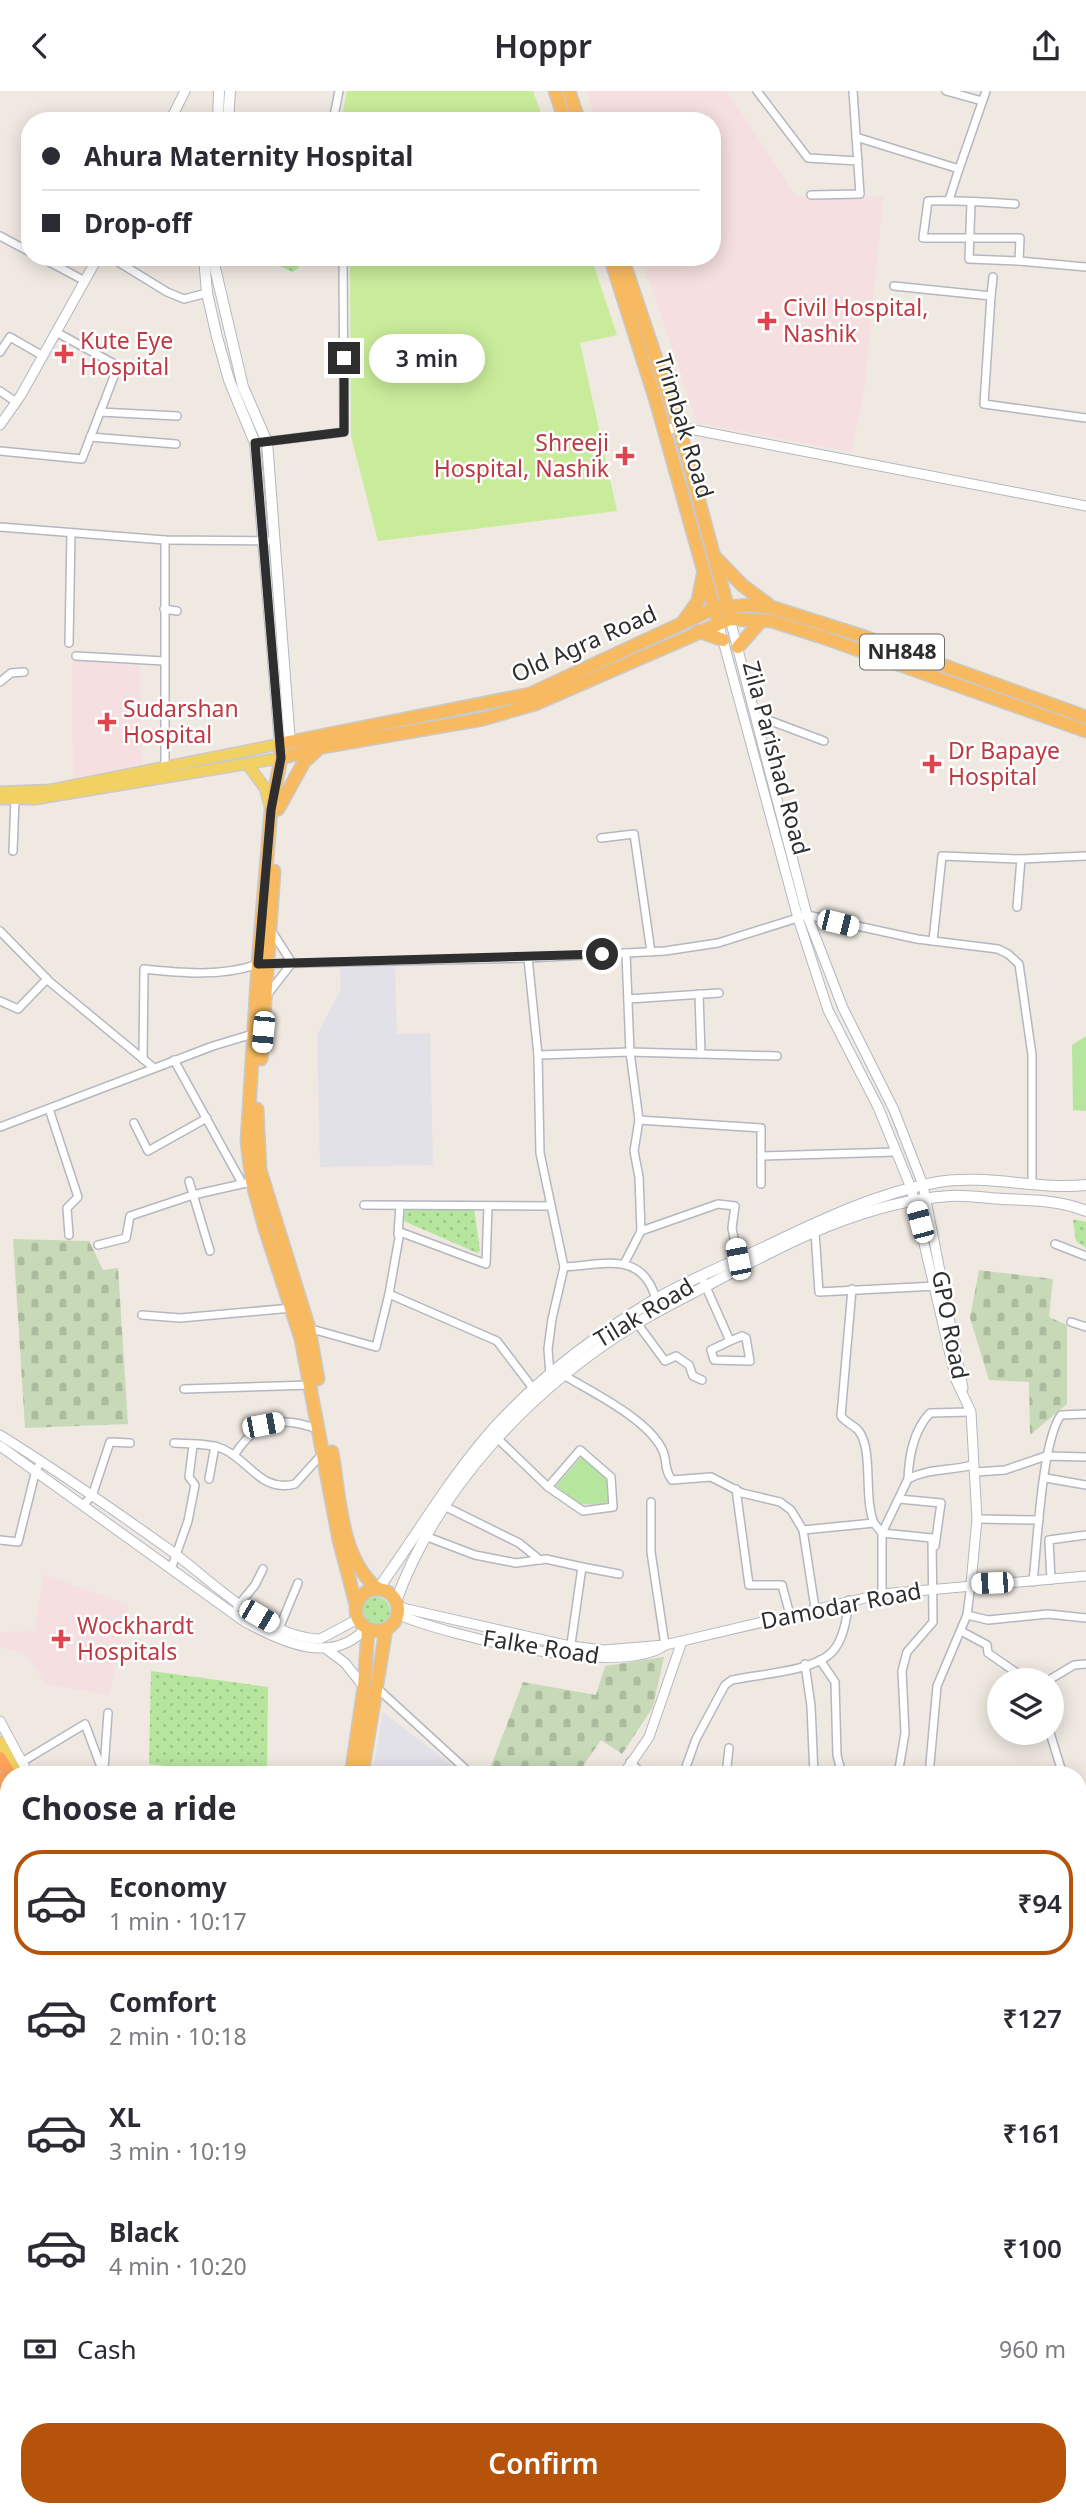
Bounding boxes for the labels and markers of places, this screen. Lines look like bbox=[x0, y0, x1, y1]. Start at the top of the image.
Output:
place label: Civil Hospital, Nashik bbox=[783, 291, 928, 349]
marker: Civil Hospital, Nashik bbox=[757, 311, 777, 331]
place label: Kute Eye Hospital bbox=[80, 324, 173, 382]
marker: Kute Eye Hospital bbox=[54, 344, 74, 364]
place label: Shreeji Hospital, Nashik bbox=[434, 426, 610, 484]
marker: Shreeji Hospital, Nashik bbox=[615, 446, 635, 466]
place label: Sudarshan Hospital bbox=[123, 692, 239, 750]
marker: Sudarshan Hospital bbox=[97, 712, 117, 732]
place label: Dr Bapaye Hospital bbox=[948, 734, 1060, 792]
marker: Dr Bapaye Hospital bbox=[922, 754, 942, 774]
place label: Wockhardt Hospitals bbox=[77, 1609, 194, 1667]
marker: Wockhardt Hospitals bbox=[51, 1629, 71, 1649]

